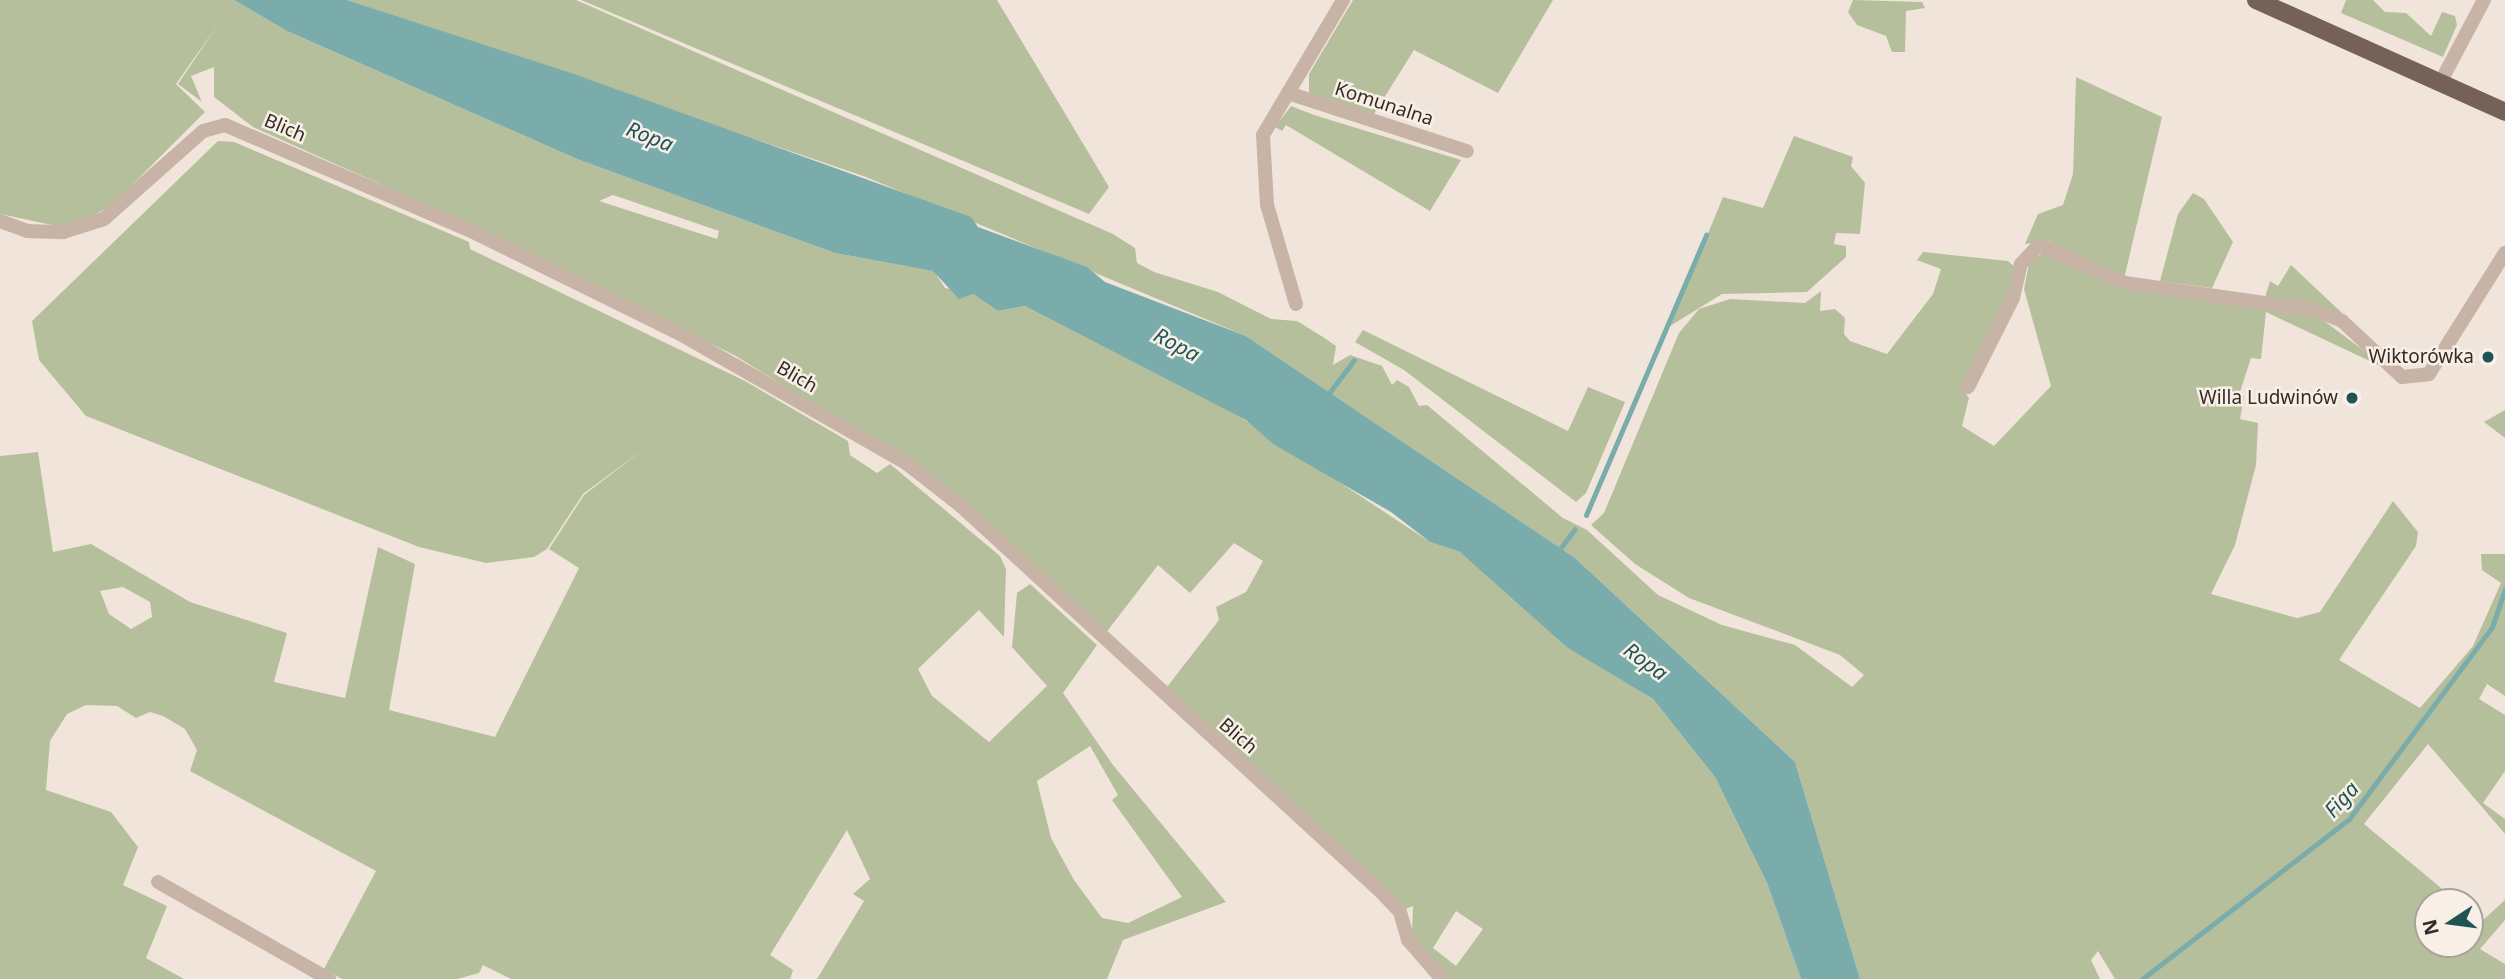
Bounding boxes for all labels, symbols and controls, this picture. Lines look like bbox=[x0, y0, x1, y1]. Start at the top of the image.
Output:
street label: Komunalna bbox=[1332, 77, 1436, 131]
street label: Blich bbox=[261, 109, 309, 147]
water label: Ropa bbox=[623, 116, 677, 156]
water label: Ropa bbox=[1150, 322, 1204, 366]
place label: Wiktorówka bbox=[2369, 346, 2474, 368]
marker: Wiktorówka bbox=[2480, 349, 2496, 365]
street label: Blich bbox=[773, 356, 821, 398]
place label: Willa Ludwinów bbox=[2199, 387, 2338, 409]
marker: Willa Ludwinów bbox=[2344, 390, 2360, 406]
water label: Ropa bbox=[1619, 637, 1673, 685]
street label: Blich bbox=[1214, 713, 1262, 759]
water label: Figa bbox=[2318, 776, 2364, 822]
north arrow bbox=[2414, 888, 2484, 958]
text: N bbox=[2416, 917, 2445, 938]

